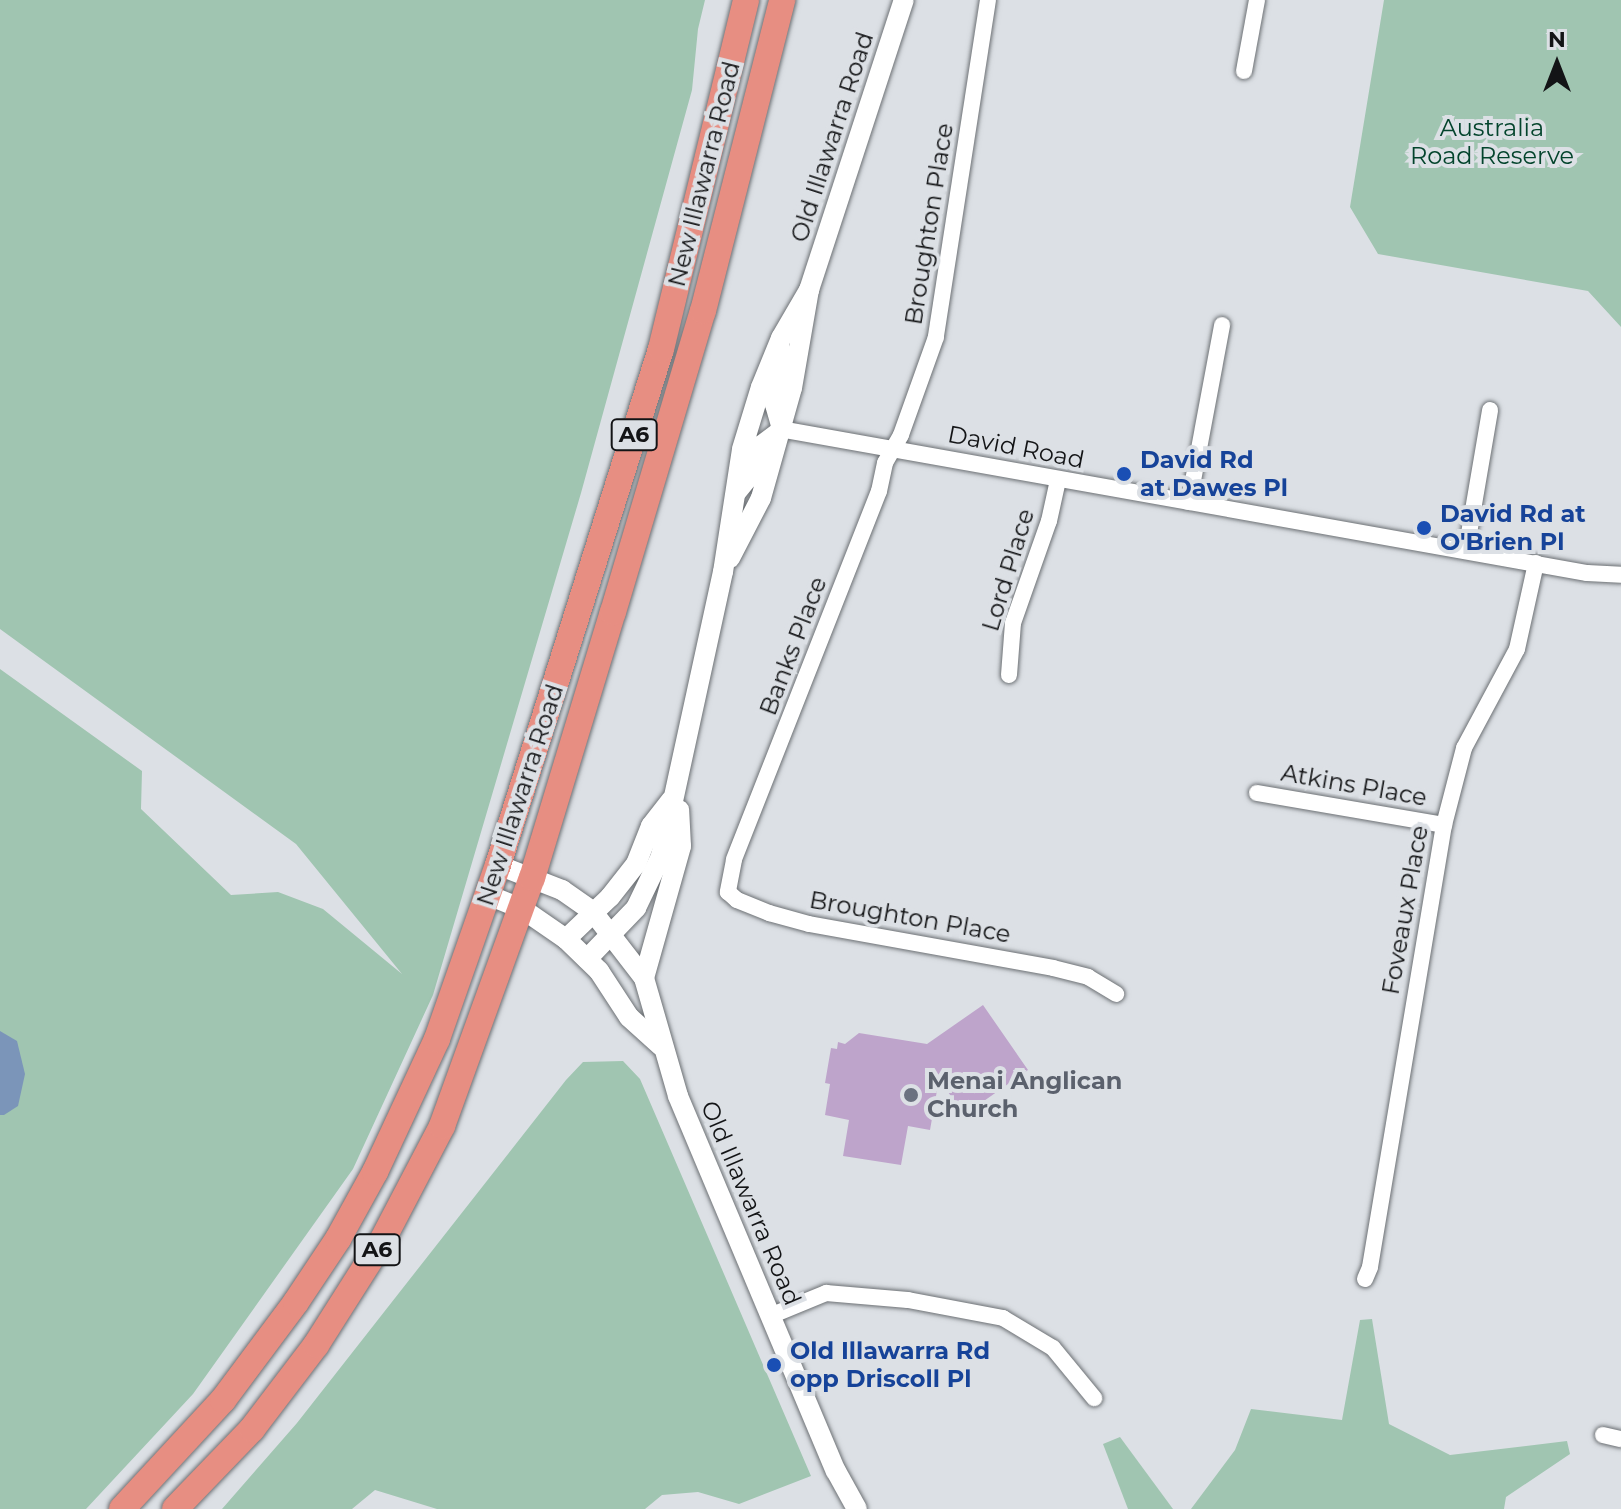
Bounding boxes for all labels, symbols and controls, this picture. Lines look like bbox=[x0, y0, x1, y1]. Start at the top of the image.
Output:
north arrow bbox=[1517, 24, 1597, 104]
text: N bbox=[1548, 26, 1566, 53]
street label: Old Illawarra Road bbox=[784, 28, 880, 246]
street label: New Illawarra Road bbox=[662, 58, 746, 290]
park label: Australia Road Reserve bbox=[1410, 114, 1574, 170]
street label: Broughton Place bbox=[899, 121, 959, 327]
road number: A6 bbox=[610, 417, 658, 453]
street label: David Road bbox=[945, 420, 1087, 474]
place label: David Rd at Dawes Pl bbox=[1140, 446, 1288, 502]
marker: David Rd at Dawes Pl bbox=[1115, 465, 1133, 483]
place label: David Rd at O'Brien Pl bbox=[1440, 500, 1586, 556]
street label: Lord Place bbox=[976, 505, 1040, 635]
marker: David Rd at O'Brien Pl bbox=[1415, 519, 1433, 537]
street label: Banks Place bbox=[753, 573, 833, 719]
street label: New Illawarra Road bbox=[471, 681, 569, 909]
street label: Atkins Place bbox=[1279, 758, 1429, 812]
street label: Foveaux Place bbox=[1376, 823, 1434, 997]
street label: Broughton Place bbox=[807, 885, 1013, 949]
place label: Menai Anglican Church bbox=[927, 1067, 1122, 1123]
marker: Menai Anglican Church bbox=[902, 1086, 920, 1104]
street label: Old Illawarra Road bbox=[695, 1096, 807, 1310]
road number: A6 bbox=[353, 1232, 401, 1268]
place label: Old Illawarra Rd opp Driscoll Pl bbox=[790, 1337, 990, 1393]
marker: Old Illawarra Rd opp Driscoll Pl bbox=[765, 1356, 783, 1374]

